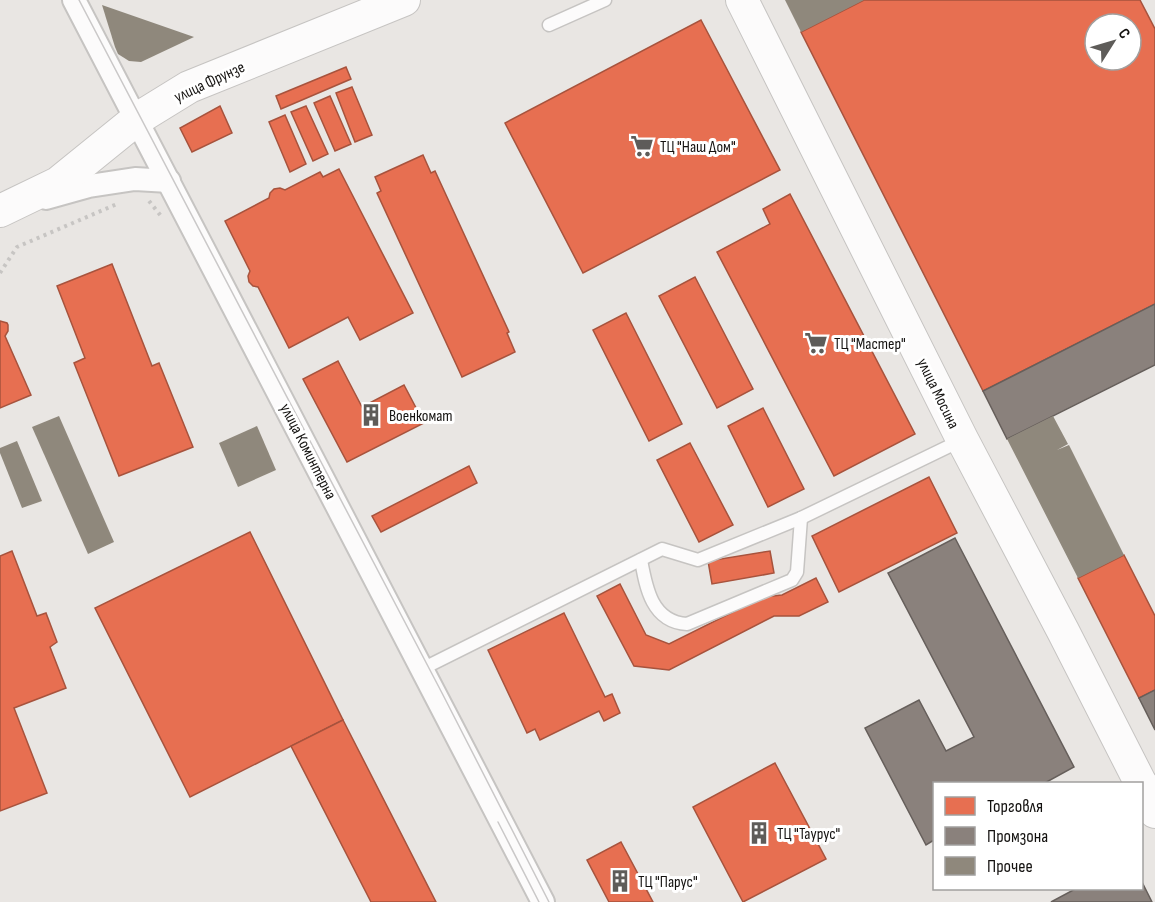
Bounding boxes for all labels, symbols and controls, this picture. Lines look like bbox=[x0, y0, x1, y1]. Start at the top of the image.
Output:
north arrow bbox=[1083, 12, 1143, 72]
text: С bbox=[1114, 25, 1134, 43]
street label: улица Фрунзе bbox=[171, 58, 248, 107]
supermarket icon: ТЦ "Наш Дом" bbox=[629, 133, 655, 159]
place label: ТЦ "Наш Дом" bbox=[660, 138, 736, 157]
supermarket icon: ТЦ "Мастер" bbox=[803, 330, 829, 356]
place label: ТЦ "Мастер" bbox=[834, 335, 906, 354]
street label: улица Мосина bbox=[912, 355, 963, 432]
street label: улица Коминтерна bbox=[275, 401, 340, 503]
building icon: Военкомат bbox=[358, 402, 384, 428]
place label: Военкомат bbox=[389, 407, 453, 426]
legend bbox=[933, 782, 1143, 890]
text: Торговля bbox=[987, 796, 1043, 817]
building icon: ТЦ "Таурус" bbox=[746, 820, 772, 846]
place label: ТЦ "Таурус" bbox=[777, 825, 840, 844]
text: Промзона bbox=[987, 826, 1048, 847]
text: Прочее bbox=[987, 856, 1033, 877]
building icon: ТЦ "Парус" bbox=[607, 868, 633, 894]
place label: ТЦ "Парус" bbox=[638, 873, 698, 892]

